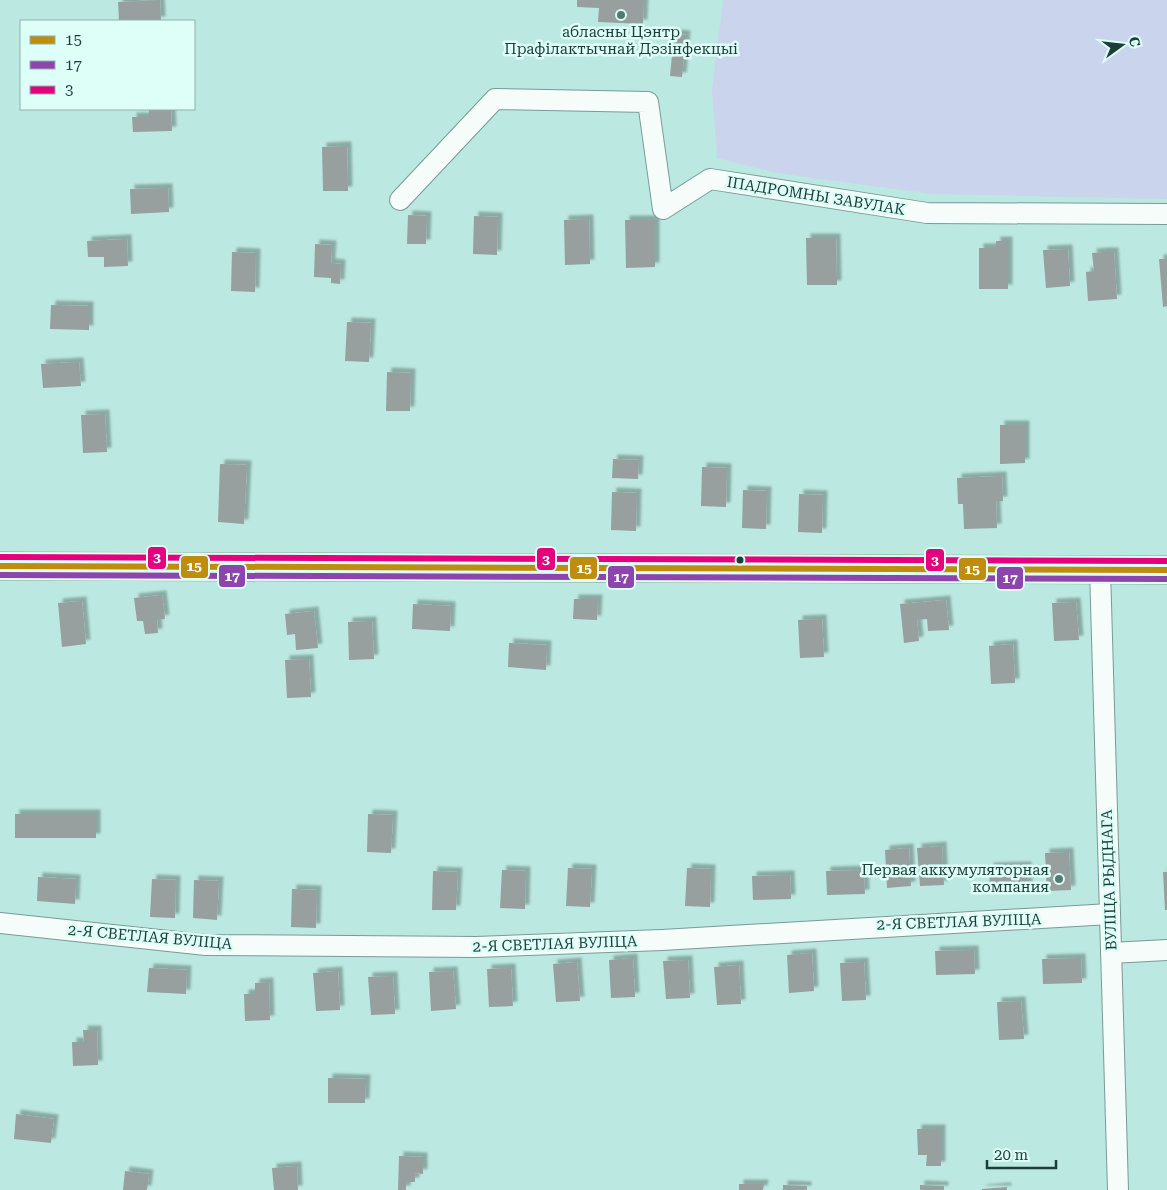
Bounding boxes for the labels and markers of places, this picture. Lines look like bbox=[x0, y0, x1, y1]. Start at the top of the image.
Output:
marker: абласны Цэнтр Прафілактычнай Дэзінфекцыі bbox=[615, 9, 627, 21]
place label: абласны Цэнтр Прафілактычнай Дэзінфекцыі bbox=[504, 23, 738, 58]
unlabelled marker bbox=[735, 555, 745, 565]
place label: Первая аккумуляторная компания bbox=[861, 861, 1049, 896]
marker: Первая аккумуляторная компания bbox=[1053, 873, 1065, 885]

